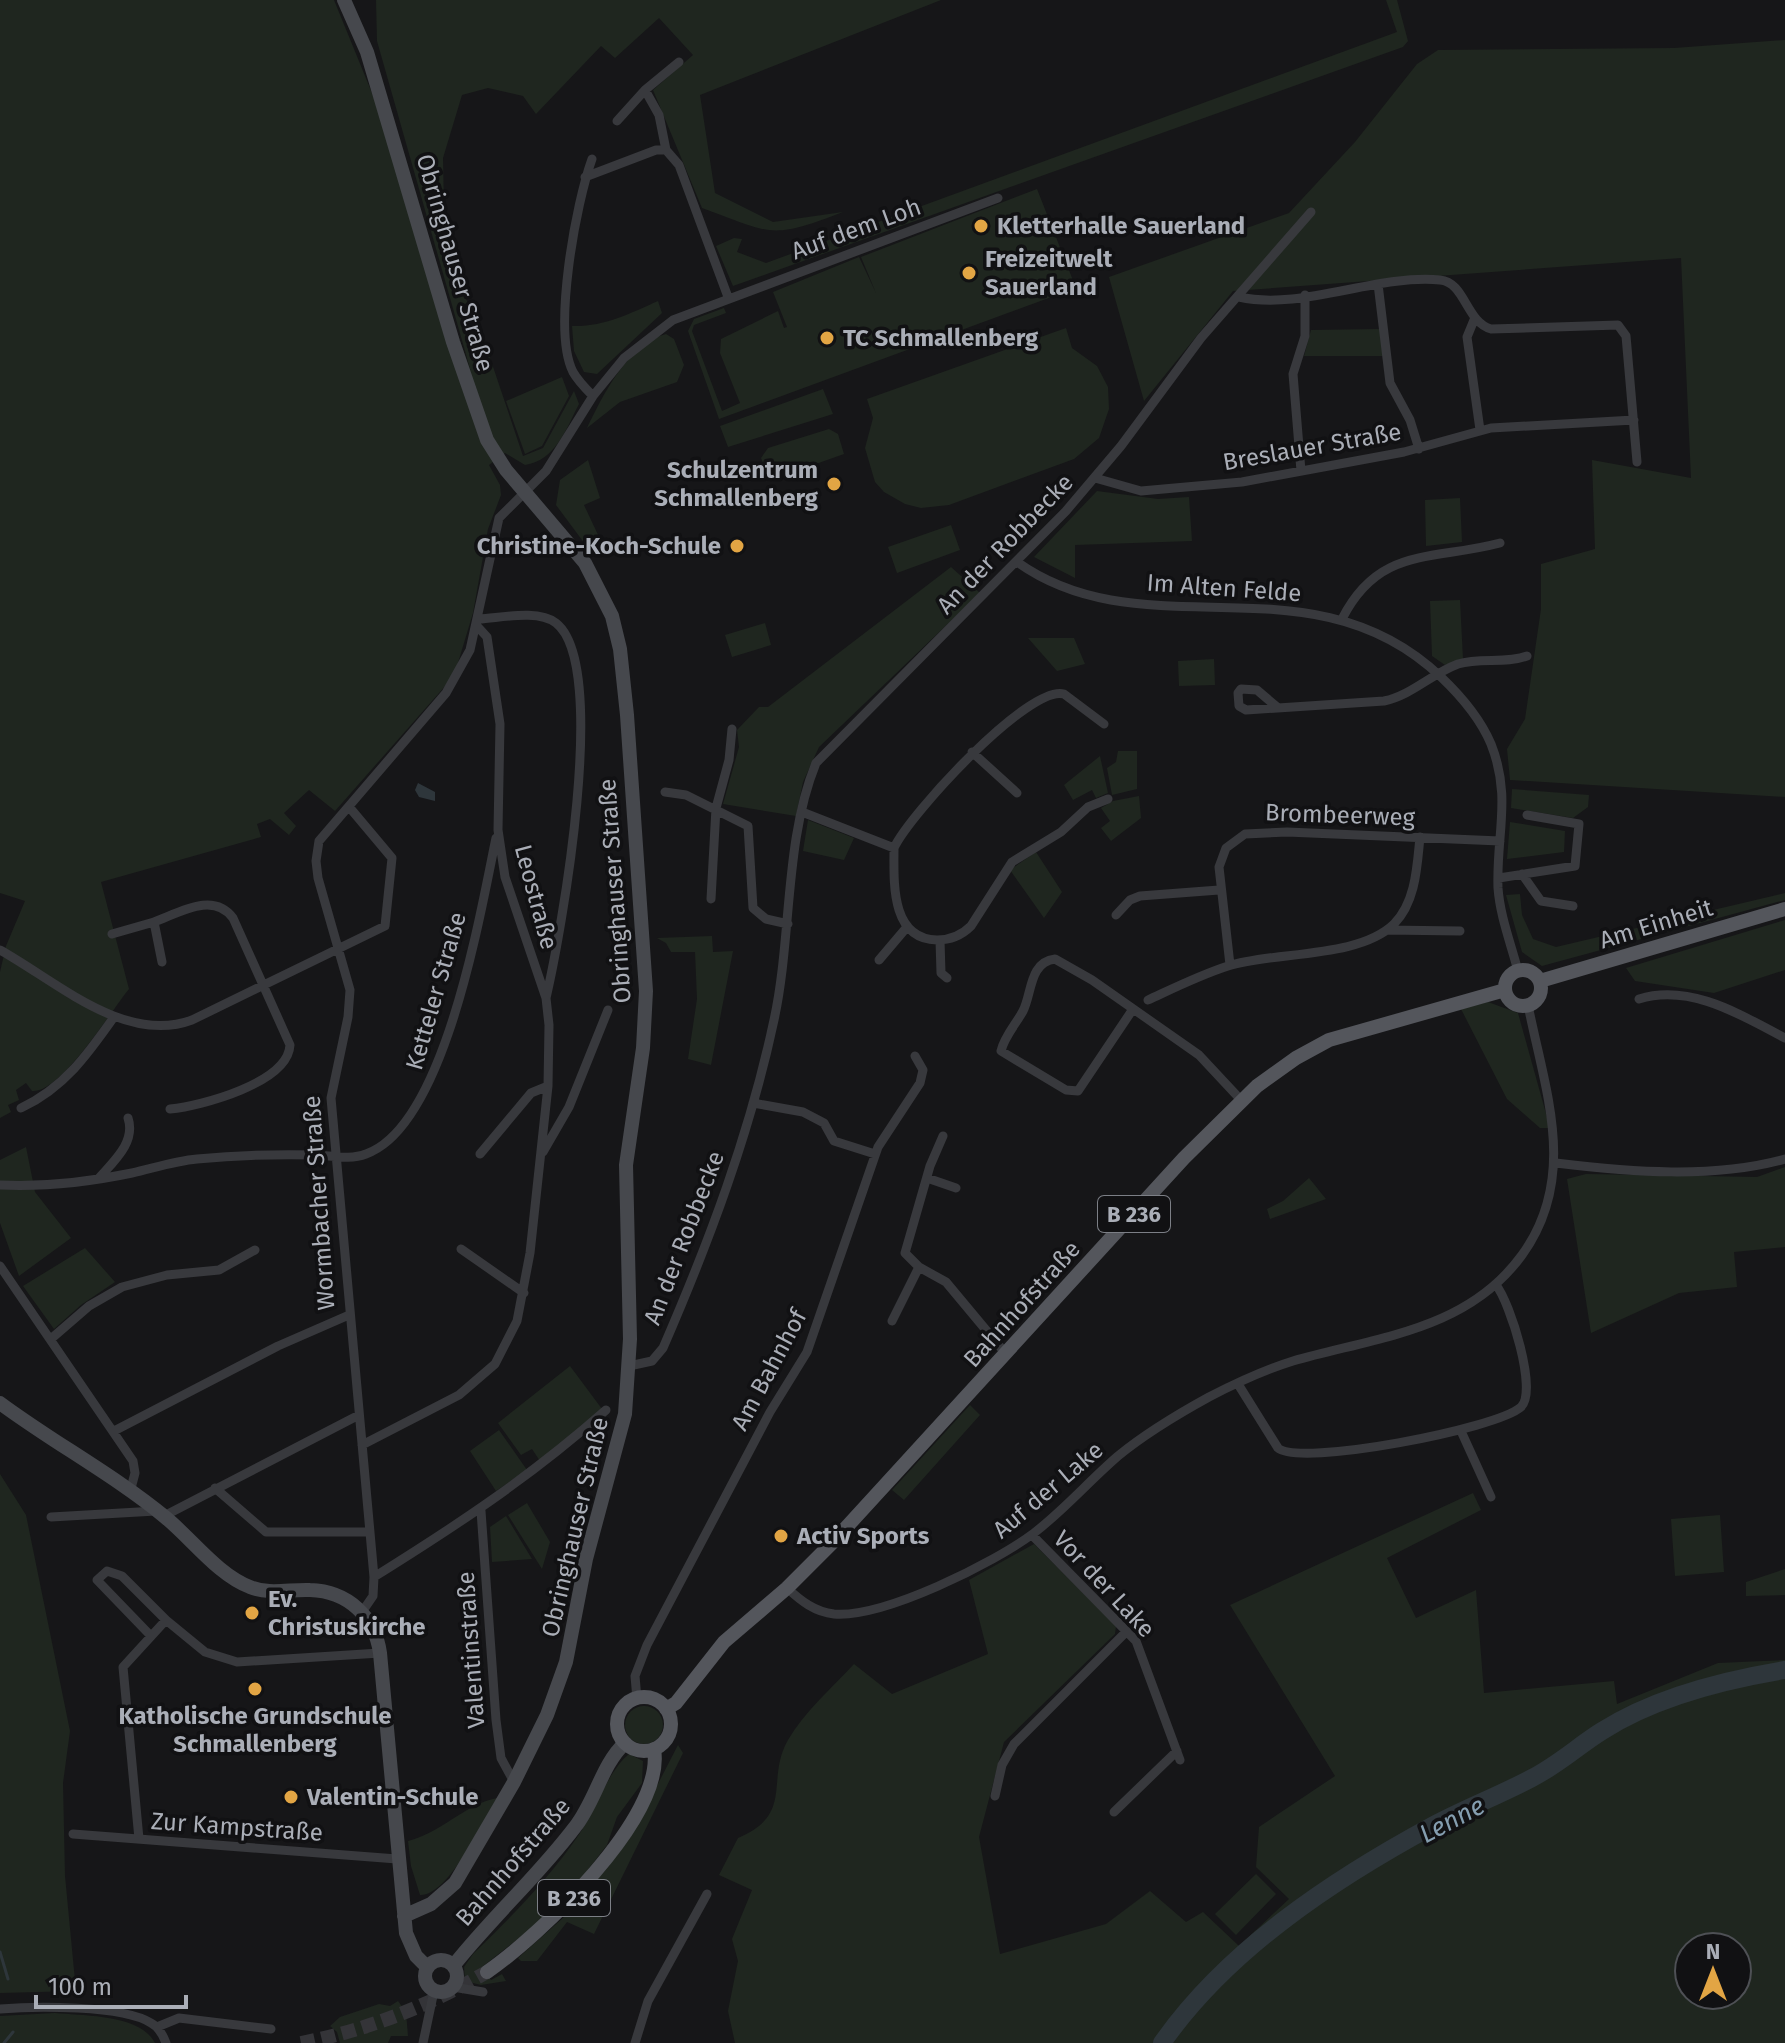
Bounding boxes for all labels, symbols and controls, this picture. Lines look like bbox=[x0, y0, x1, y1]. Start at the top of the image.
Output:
street label: Obringhauser Straße bbox=[411, 151, 499, 375]
street label: Auf dem Loh bbox=[787, 193, 925, 265]
place label: Kletterhalle Sauerland bbox=[997, 212, 1245, 240]
marker: Kletterhalle Sauerland bbox=[972, 217, 990, 235]
place label: Freizeitwelt Sauerland bbox=[985, 245, 1113, 301]
marker: Freizeitwelt Sauerland bbox=[960, 264, 978, 282]
place label: TC Schmallenberg bbox=[843, 324, 1039, 352]
marker: TC Schmallenberg bbox=[818, 329, 836, 347]
street label: Breslauer Straße bbox=[1221, 418, 1403, 476]
place label: Schulzentrum Schmallenberg bbox=[654, 456, 819, 512]
street label: An der Robbecke bbox=[931, 468, 1079, 620]
marker: Schulzentrum Schmallenberg bbox=[825, 475, 843, 493]
place label: Christine-Koch-Schule bbox=[477, 532, 721, 560]
marker: Christine-Koch-Schule bbox=[728, 537, 746, 555]
street label: Im Alten Felde bbox=[1146, 569, 1302, 607]
street label: Obringhauser Straße bbox=[593, 778, 637, 1004]
street label: Brombeerweg bbox=[1264, 798, 1416, 832]
street label: Leostraße bbox=[509, 842, 563, 952]
street label: Am Einheit bbox=[1596, 893, 1716, 954]
street label: Ketteler Straße bbox=[400, 909, 472, 1073]
street label: Wormbacher Straße bbox=[298, 1095, 340, 1311]
street label: An der Robbecke bbox=[638, 1147, 730, 1329]
road number: B 236 bbox=[1098, 1196, 1170, 1232]
street label: Bahnhofstraße bbox=[958, 1235, 1086, 1373]
street label: Am Bahnhof bbox=[726, 1303, 813, 1435]
street label: Obringhauser Straße bbox=[536, 1414, 614, 1640]
street label: Auf der Lake bbox=[987, 1436, 1109, 1544]
place label: Activ Sports bbox=[796, 1522, 930, 1550]
street label: Vor der Lake bbox=[1048, 1525, 1160, 1643]
marker: Activ Sports bbox=[772, 1527, 790, 1545]
street label: Valentinstraße bbox=[452, 1571, 490, 1729]
place label: Ev. Christuskirche bbox=[268, 1585, 426, 1641]
marker: Ev. Christuskirche bbox=[243, 1604, 261, 1622]
marker: Katholische Grundschule Schmallenberg bbox=[246, 1680, 264, 1698]
place label: Katholische Grundschule Schmallenberg bbox=[118, 1702, 392, 1758]
place label: Valentin-Schule bbox=[306, 1783, 479, 1811]
marker: Valentin-Schule bbox=[282, 1788, 300, 1806]
water label: Lenne bbox=[1414, 1790, 1490, 1850]
street label: Bahnhofstraße bbox=[450, 1792, 576, 1932]
street label: Zur Kampstraße bbox=[150, 1807, 324, 1847]
road number: B 236 bbox=[538, 1880, 610, 1916]
north arrow bbox=[1673, 1931, 1753, 2011]
text: N bbox=[1706, 1938, 1720, 1965]
scale bar bbox=[36, 1959, 186, 2009]
text: 100 m bbox=[48, 1973, 112, 2001]

